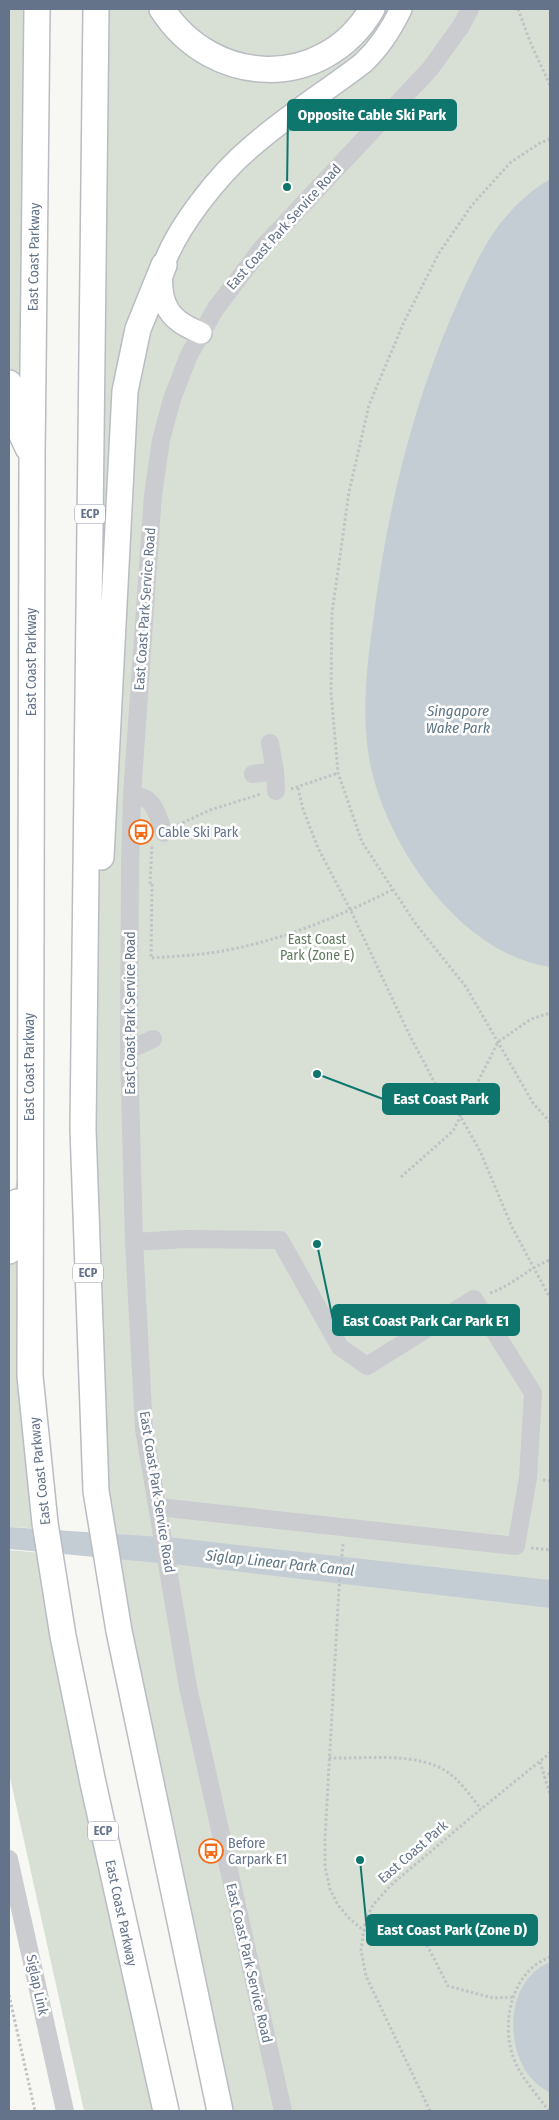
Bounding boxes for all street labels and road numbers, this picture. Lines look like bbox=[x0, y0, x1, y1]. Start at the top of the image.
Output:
street label: East Coast Park Service Road bbox=[223, 161, 345, 293]
street label: East Coast Parkway bbox=[25, 202, 43, 311]
road number: ECP bbox=[75, 504, 105, 524]
street label: East Coast Park Service Road bbox=[131, 527, 159, 691]
street label: East Coast Parkway bbox=[23, 607, 40, 716]
street label: East Coast Park Service Road bbox=[122, 931, 139, 1095]
street label: East Coast Parkway bbox=[21, 1012, 38, 1121]
road number: ECP bbox=[73, 1264, 103, 1282]
street label: East Coast Park Service Road bbox=[136, 1410, 178, 1574]
street label: East Coast Parkway bbox=[26, 1415, 54, 1526]
street label: East Coast Park bbox=[375, 1817, 452, 1887]
road number: ECP bbox=[88, 1822, 118, 1840]
street label: East Coast Parkway bbox=[101, 1858, 141, 1969]
street label: East Coast Park Service Road bbox=[222, 1882, 276, 2044]
street label: Siglap Link bbox=[22, 1953, 52, 2018]

